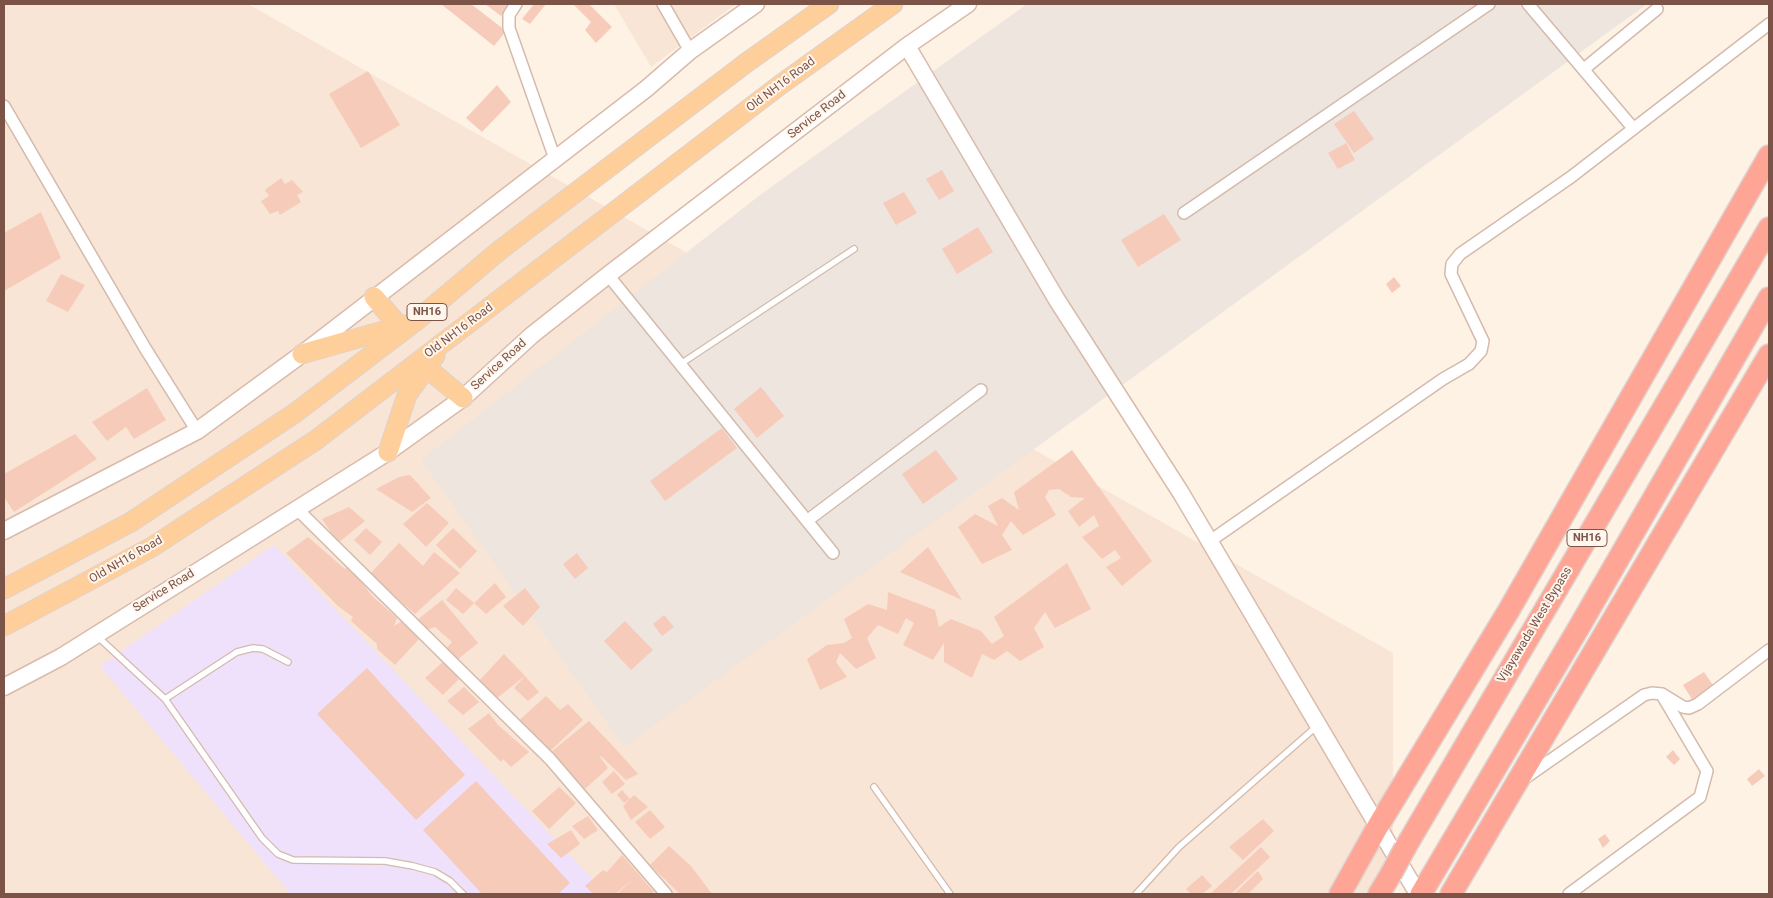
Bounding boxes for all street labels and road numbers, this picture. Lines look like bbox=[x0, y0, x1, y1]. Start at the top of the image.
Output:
street label: Old NH16 Road bbox=[744, 55, 818, 115]
street label: Service Road bbox=[785, 88, 849, 142]
street label: Old NH16 Road bbox=[422, 301, 496, 361]
road number: NH16 bbox=[407, 304, 447, 320]
street label: Service Road bbox=[468, 336, 530, 394]
road number: NH16 bbox=[1567, 530, 1607, 546]
street label: Old NH16 Road bbox=[87, 533, 165, 587]
street label: Vijayawada West Bypass bbox=[1495, 564, 1575, 686]
street label: Service Road bbox=[131, 566, 197, 616]

